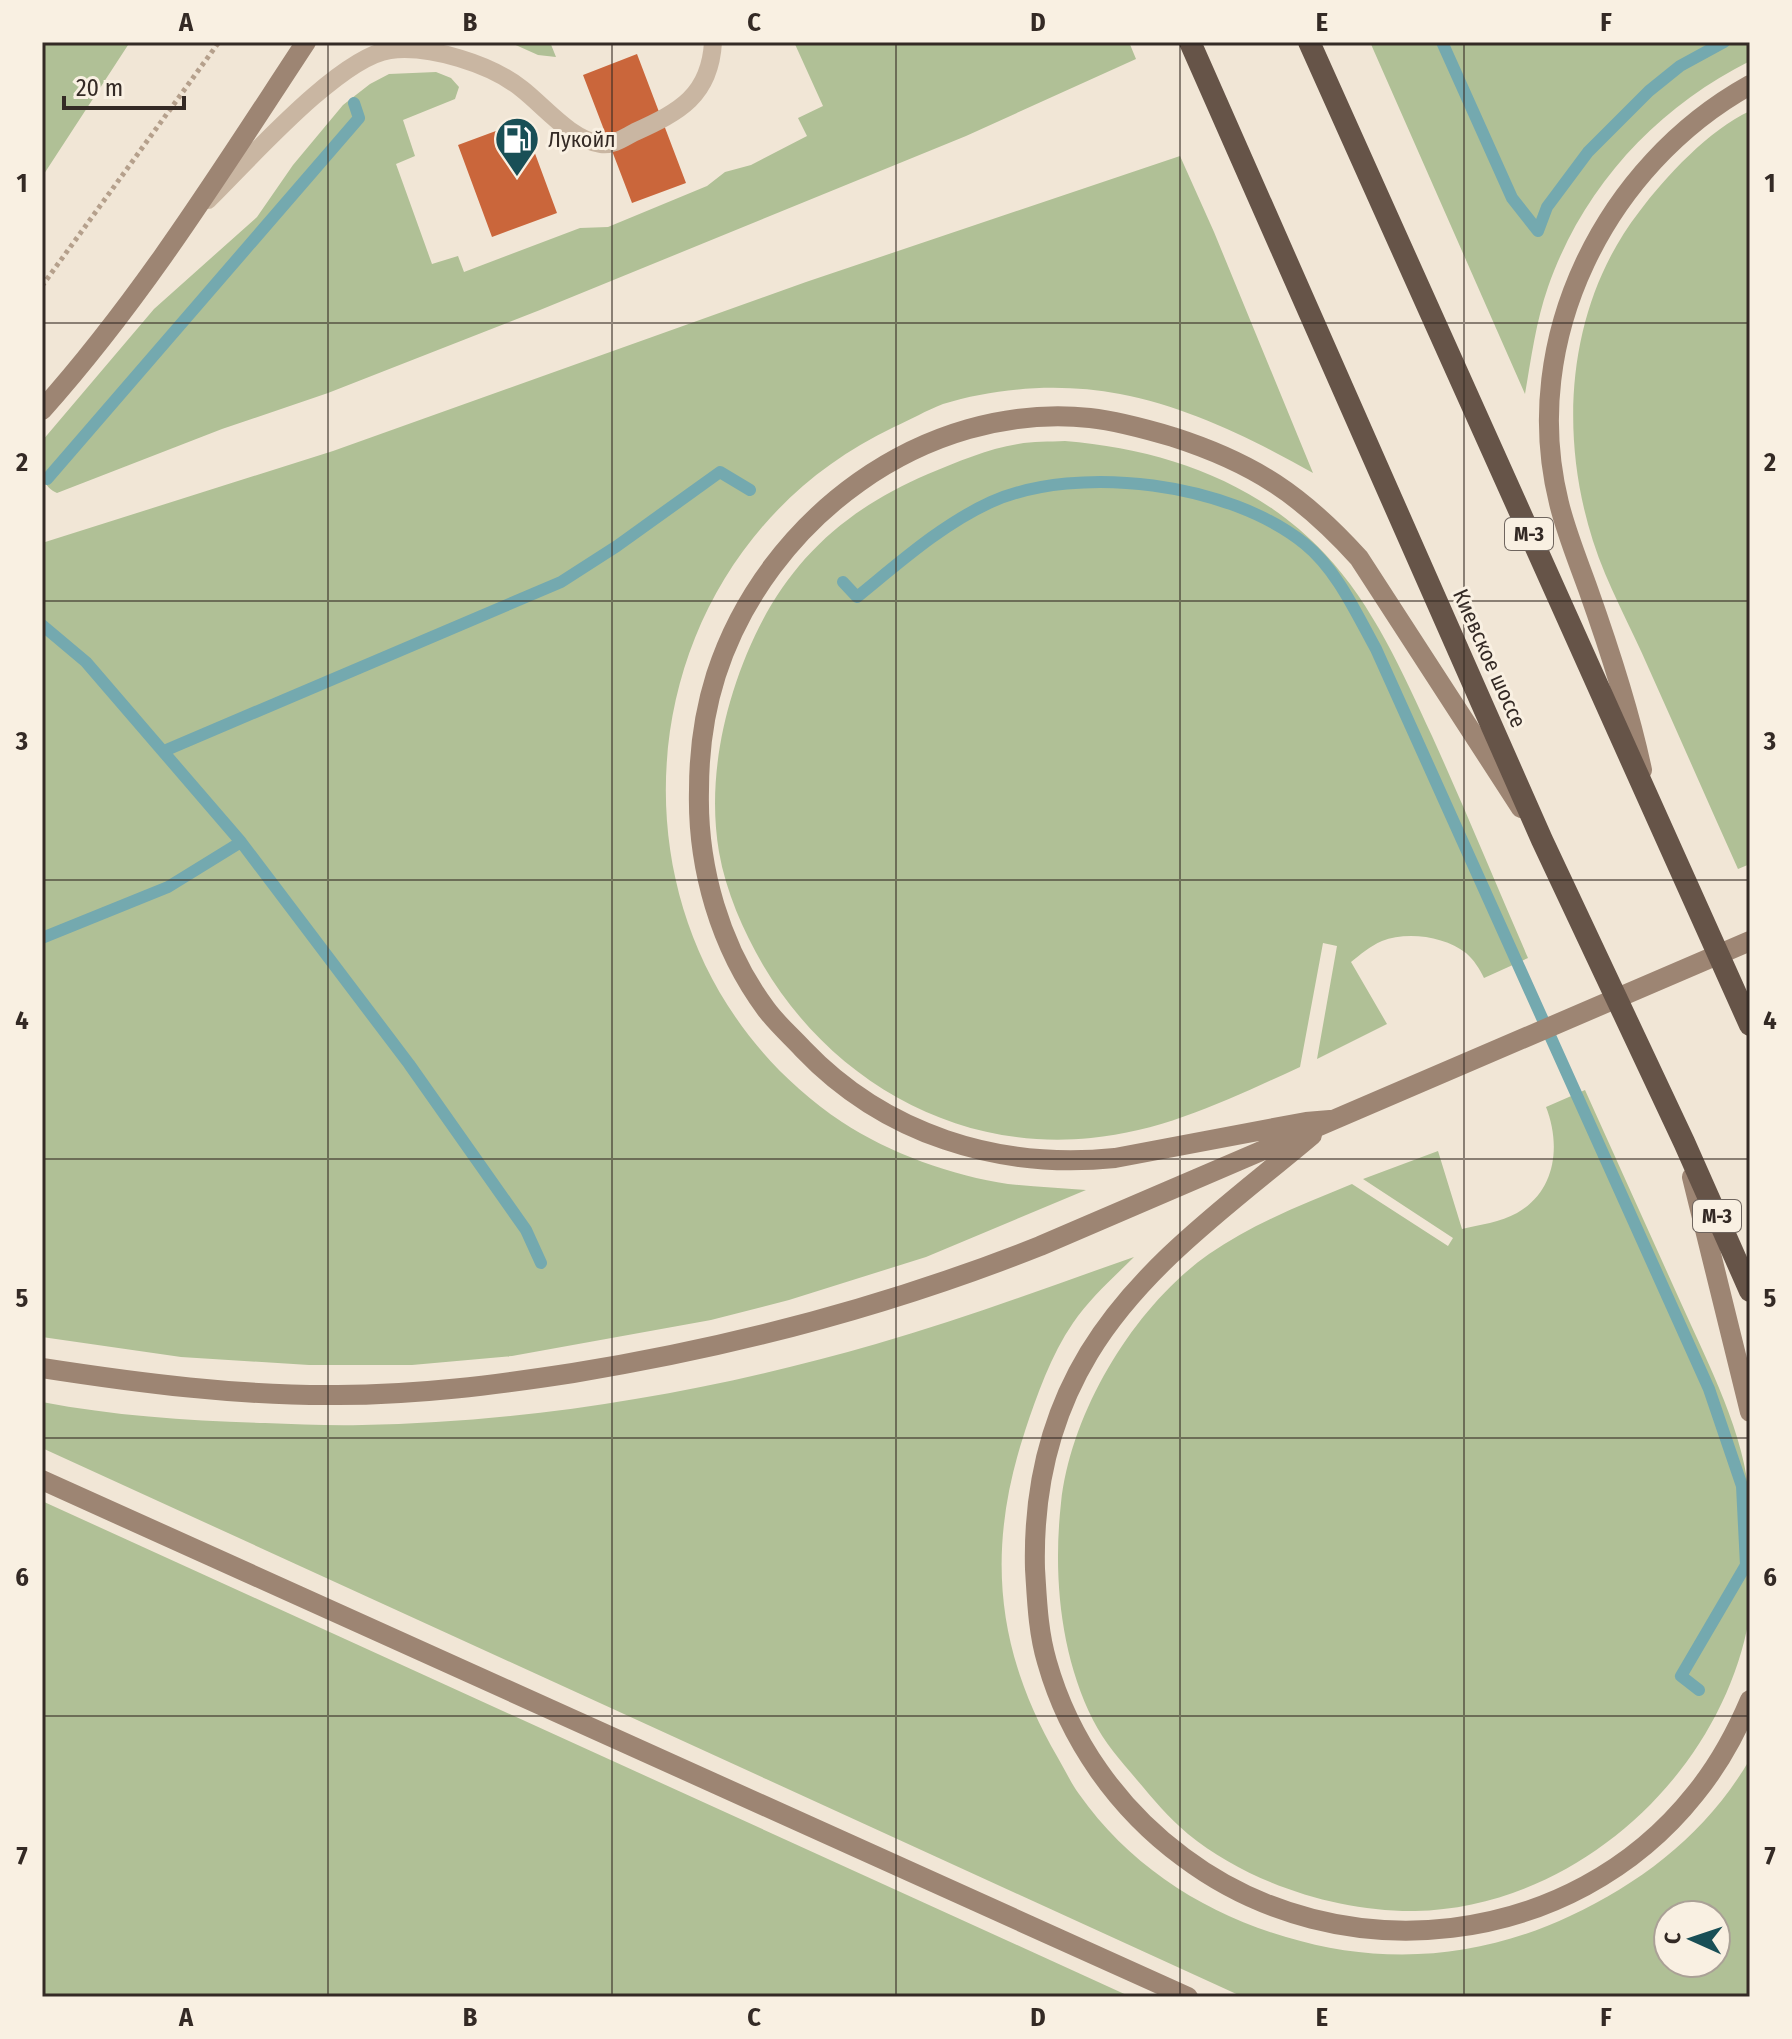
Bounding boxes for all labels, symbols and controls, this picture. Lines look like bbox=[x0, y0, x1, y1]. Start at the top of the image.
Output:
text: A bbox=[178, 7, 194, 38]
text: B bbox=[463, 7, 478, 38]
text: C bbox=[747, 7, 761, 38]
text: D bbox=[1030, 7, 1046, 38]
text: E bbox=[1316, 7, 1328, 38]
text: F bbox=[1600, 7, 1612, 38]
scale bar bbox=[64, 60, 184, 110]
text: 20 m bbox=[76, 74, 123, 102]
fuel station icon: Лукойл bbox=[493, 115, 541, 178]
place label: Лукойл bbox=[548, 126, 616, 153]
text: 1 bbox=[17, 168, 28, 199]
text: 1 bbox=[1765, 168, 1776, 199]
text: 2 bbox=[15, 447, 28, 478]
text: 2 bbox=[1763, 447, 1776, 478]
road number: М-3 bbox=[1505, 518, 1553, 550]
street label: Киевское шоссе bbox=[1447, 585, 1532, 732]
text: 3 bbox=[15, 726, 28, 757]
text: 3 bbox=[1763, 726, 1776, 757]
text: 4 bbox=[15, 1005, 29, 1036]
text: 4 bbox=[1763, 1005, 1777, 1036]
road number: М-3 bbox=[1693, 1200, 1741, 1232]
text: 5 bbox=[16, 1283, 29, 1314]
text: 5 bbox=[1764, 1283, 1777, 1314]
text: 6 bbox=[15, 1562, 29, 1593]
text: 6 bbox=[1763, 1562, 1777, 1593]
text: 7 bbox=[16, 1841, 28, 1872]
text: 7 bbox=[1764, 1841, 1776, 1872]
north arrow bbox=[1652, 1899, 1732, 1979]
text: С bbox=[1659, 1931, 1686, 1944]
text: A bbox=[178, 2002, 194, 2033]
text: B bbox=[463, 2002, 478, 2033]
text: C bbox=[747, 2002, 761, 2033]
text: D bbox=[1030, 2002, 1046, 2033]
text: E bbox=[1316, 2002, 1328, 2033]
text: F bbox=[1600, 2002, 1612, 2033]

